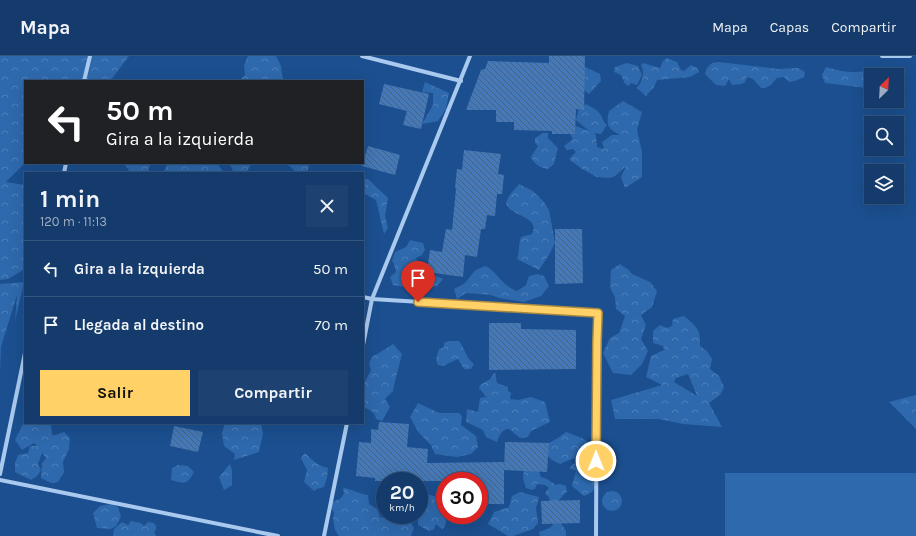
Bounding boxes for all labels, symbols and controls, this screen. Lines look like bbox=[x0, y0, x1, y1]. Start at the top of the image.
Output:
text: Mapa bbox=[20, 17, 70, 39]
text: Mapa bbox=[712, 19, 748, 36]
text: Capas bbox=[770, 19, 809, 36]
text: Compartir bbox=[831, 19, 896, 36]
north arrow bbox=[864, 68, 904, 108]
map controls bbox=[864, 68, 904, 204]
text: 50 m bbox=[106, 94, 174, 127]
icon: left bbox=[40, 96, 92, 148]
button: search bbox=[864, 116, 904, 156]
text: Gira a la izquierda bbox=[106, 128, 254, 150]
button: layers bbox=[864, 164, 904, 204]
text: 1 min bbox=[40, 185, 100, 213]
button: close bbox=[306, 185, 348, 227]
text: 120 m · 11:13 bbox=[40, 214, 107, 229]
icon: left bbox=[40, 258, 62, 280]
text: Gira a la izquierda bbox=[74, 260, 205, 278]
text: 50 m bbox=[313, 260, 348, 278]
pin bbox=[401, 261, 435, 302]
icon: arrive bbox=[407, 267, 429, 289]
icon: arrive bbox=[40, 314, 62, 336]
text: Llegada al destino bbox=[74, 316, 204, 334]
text: 70 m bbox=[314, 316, 348, 334]
button: Salir bbox=[40, 370, 190, 416]
button: Compartir bbox=[198, 370, 348, 416]
position arrow bbox=[575, 440, 617, 482]
speed limit sign: 30 bbox=[436, 472, 488, 524]
text: 20 bbox=[390, 481, 414, 504]
text: km/h bbox=[389, 502, 415, 514]

